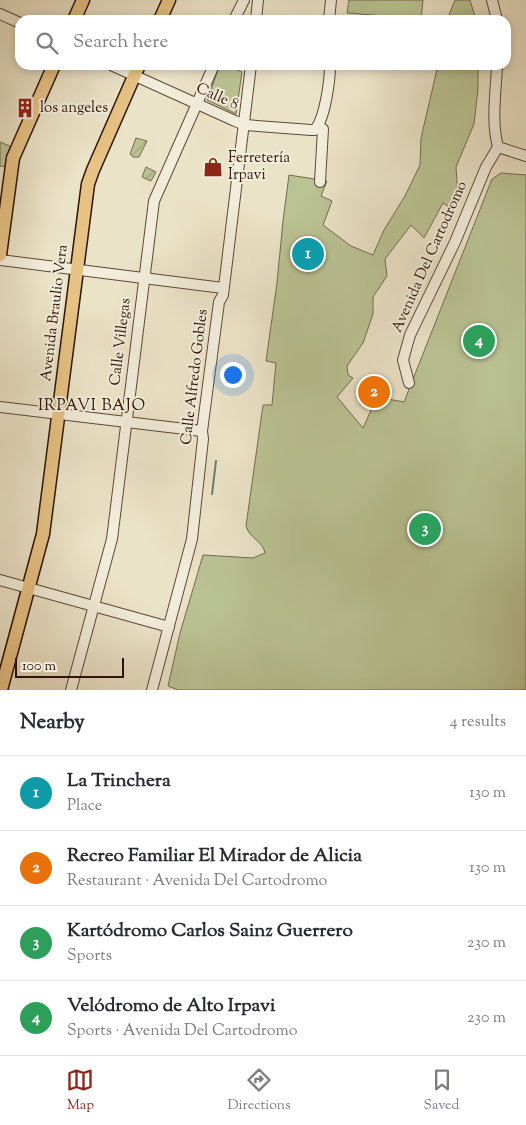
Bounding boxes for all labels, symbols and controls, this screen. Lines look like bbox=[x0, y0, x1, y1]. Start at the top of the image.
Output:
search box bbox=[15, 15, 511, 70]
icon: search bbox=[33, 29, 61, 57]
text: Search here bbox=[73, 29, 168, 56]
street label: Calle 8 bbox=[192, 78, 242, 116]
building icon: los angeles bbox=[14, 97, 36, 119]
place label: los angeles bbox=[40, 98, 108, 119]
place label: Ferretería Irpavi bbox=[228, 148, 290, 186]
shop icon: Ferretería Irpavi bbox=[202, 156, 224, 178]
street label: Avenida Del Cartodromo bbox=[387, 178, 473, 336]
pin: 1 bbox=[292, 235, 324, 273]
street label: Avenida Braulio Vera bbox=[36, 243, 74, 383]
street label: Calle Villegas bbox=[105, 297, 137, 387]
street label: Calle Alfredo Gobles bbox=[176, 308, 214, 446]
pin: 4 bbox=[463, 322, 495, 360]
your location bbox=[220, 362, 246, 388]
pin: 2 bbox=[358, 373, 390, 411]
district label: IRPAVI BAJO bbox=[38, 395, 146, 418]
pin: 3 bbox=[409, 510, 441, 548]
scale bar bbox=[15, 655, 124, 678]
text: 100 m bbox=[22, 657, 56, 677]
text: Nearby bbox=[20, 708, 85, 738]
text: 4 results bbox=[450, 711, 506, 734]
text: La Trinchera bbox=[67, 768, 171, 795]
text: 1 bbox=[33, 782, 39, 805]
text: 130 m bbox=[469, 782, 506, 805]
text: Place bbox=[67, 795, 102, 818]
text: Recreo Familiar El Mirador de Alicia bbox=[67, 843, 362, 870]
text: 2 bbox=[32, 857, 40, 880]
text: 130 m bbox=[469, 857, 506, 880]
text: Restaurant · Avenida Del Cartodromo bbox=[67, 870, 327, 893]
text: Kartódromo Carlos Sainz Guerrero bbox=[67, 918, 353, 945]
text: 3 bbox=[33, 932, 39, 955]
text: 230 m bbox=[467, 932, 506, 955]
text: Sports bbox=[67, 945, 112, 968]
text: Velódromo de Alto Irpavi bbox=[67, 993, 275, 1020]
text: 4 bbox=[32, 1007, 40, 1030]
text: 230 m bbox=[467, 1007, 506, 1030]
text: Sports · Avenida Del Cartodromo bbox=[67, 1020, 297, 1043]
tab: Map bbox=[66, 1066, 94, 1116]
tab: Directions bbox=[227, 1066, 291, 1116]
tab: Saved bbox=[424, 1066, 459, 1116]

